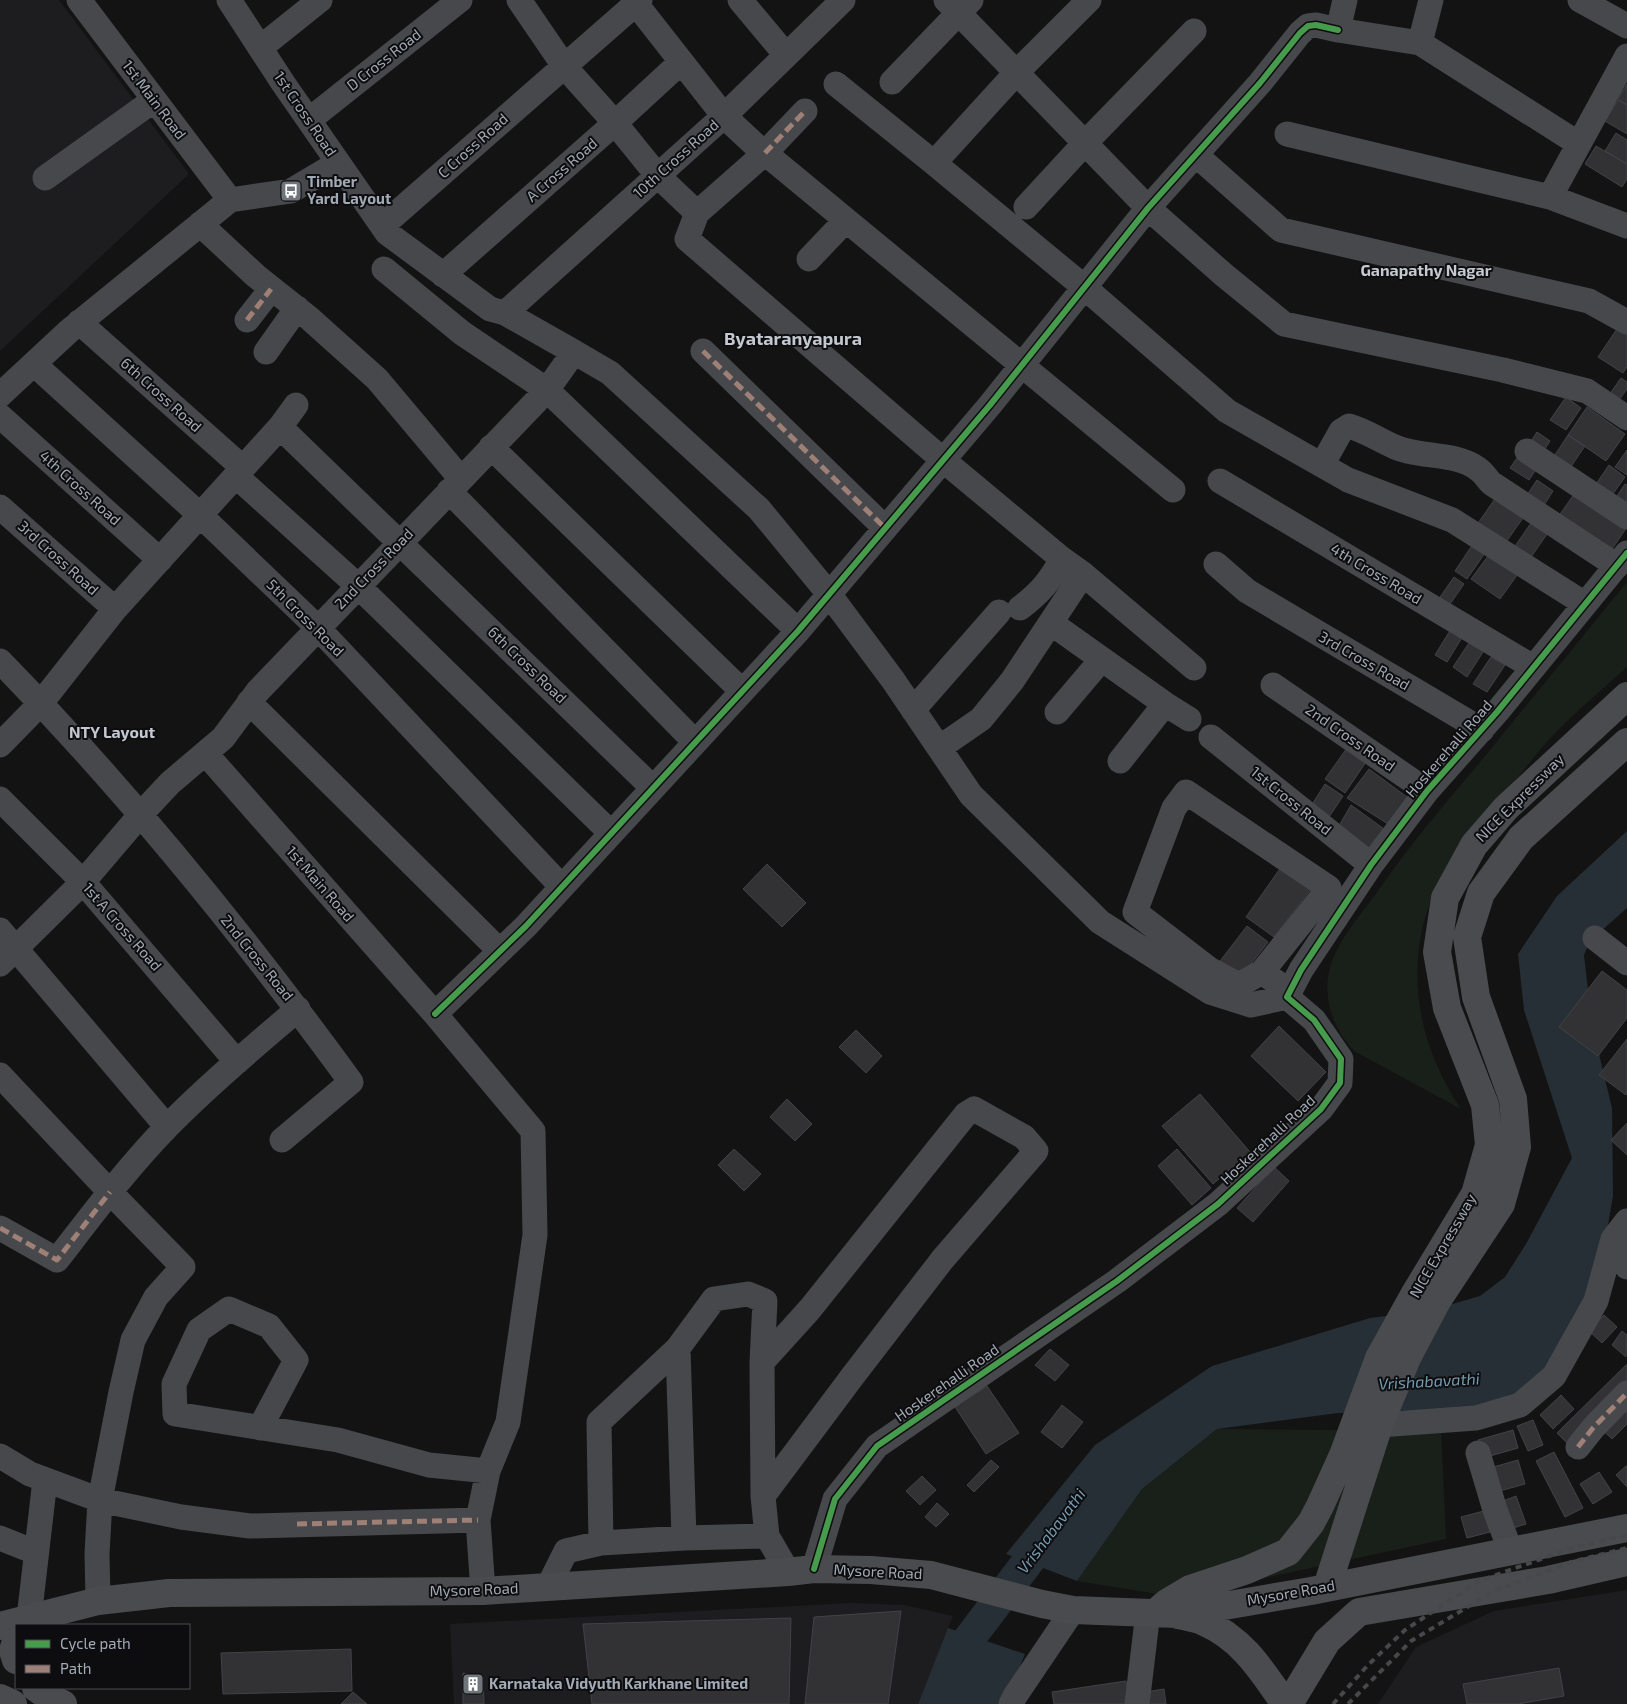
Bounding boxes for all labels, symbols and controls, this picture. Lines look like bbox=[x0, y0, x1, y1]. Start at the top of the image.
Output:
street label: D Cross Road bbox=[343, 25, 424, 94]
street label: 1st Main Road bbox=[119, 56, 190, 143]
street label: 1st Cross Road bbox=[271, 68, 341, 159]
street label: C Cross Road bbox=[434, 109, 511, 181]
street label: 10th Cross Road bbox=[629, 115, 722, 201]
street label: A Cross Road bbox=[522, 133, 601, 205]
place label: Timber Yard Layout bbox=[307, 172, 391, 208]
bus stop icon: Timber Yard Layout bbox=[279, 179, 303, 203]
district label: Ganapathy Nagar bbox=[1360, 260, 1492, 280]
district label: Byataranyapura bbox=[724, 327, 862, 349]
street label: 6th Cross Road bbox=[118, 353, 206, 435]
street label: 4th Cross Road bbox=[36, 446, 125, 528]
street label: 3rd Cross Road bbox=[15, 516, 103, 598]
street label: 2nd Cross Road bbox=[330, 524, 416, 612]
street label: 4th Cross Road bbox=[1328, 539, 1425, 607]
street label: 5th Cross Road bbox=[263, 575, 348, 660]
street label: 6th Cross Road bbox=[485, 622, 571, 706]
street label: 3rd Cross Road bbox=[1316, 627, 1413, 693]
street label: Hoskerehalli Road bbox=[1401, 696, 1495, 801]
street label: 2nd Cross Road bbox=[1302, 700, 1399, 775]
district label: NTY Layout bbox=[69, 722, 155, 742]
street label: NICE Expressway bbox=[1471, 749, 1567, 845]
street label: 1st Cross Road bbox=[1248, 762, 1336, 838]
street label: 1st Main Road bbox=[283, 842, 359, 925]
street label: 1st A Cross Road bbox=[80, 879, 166, 974]
street label: 2nd Cross Road bbox=[218, 911, 298, 1004]
street label: Hoskerehalli Road bbox=[1216, 1091, 1318, 1188]
street label: NICE Expressway bbox=[1405, 1190, 1479, 1301]
street label: Hoskerehalli Road bbox=[891, 1340, 1002, 1425]
water label: Vrishabavathi bbox=[1378, 1368, 1480, 1393]
water label: Vrishabavathi bbox=[1013, 1484, 1089, 1577]
street label: Mysore Road bbox=[833, 1560, 923, 1582]
street label: Mysore Road bbox=[1245, 1575, 1336, 1609]
street label: Mysore Road bbox=[429, 1578, 519, 1600]
legend bbox=[15, 1624, 190, 1689]
text: Cycle path bbox=[60, 1634, 131, 1652]
text: Path bbox=[60, 1659, 91, 1677]
building icon: Karnataka Vidyuth Karkhane Limited bbox=[461, 1672, 485, 1696]
place label: Karnataka Vidyuth Karkhane Limited bbox=[489, 1674, 748, 1693]

